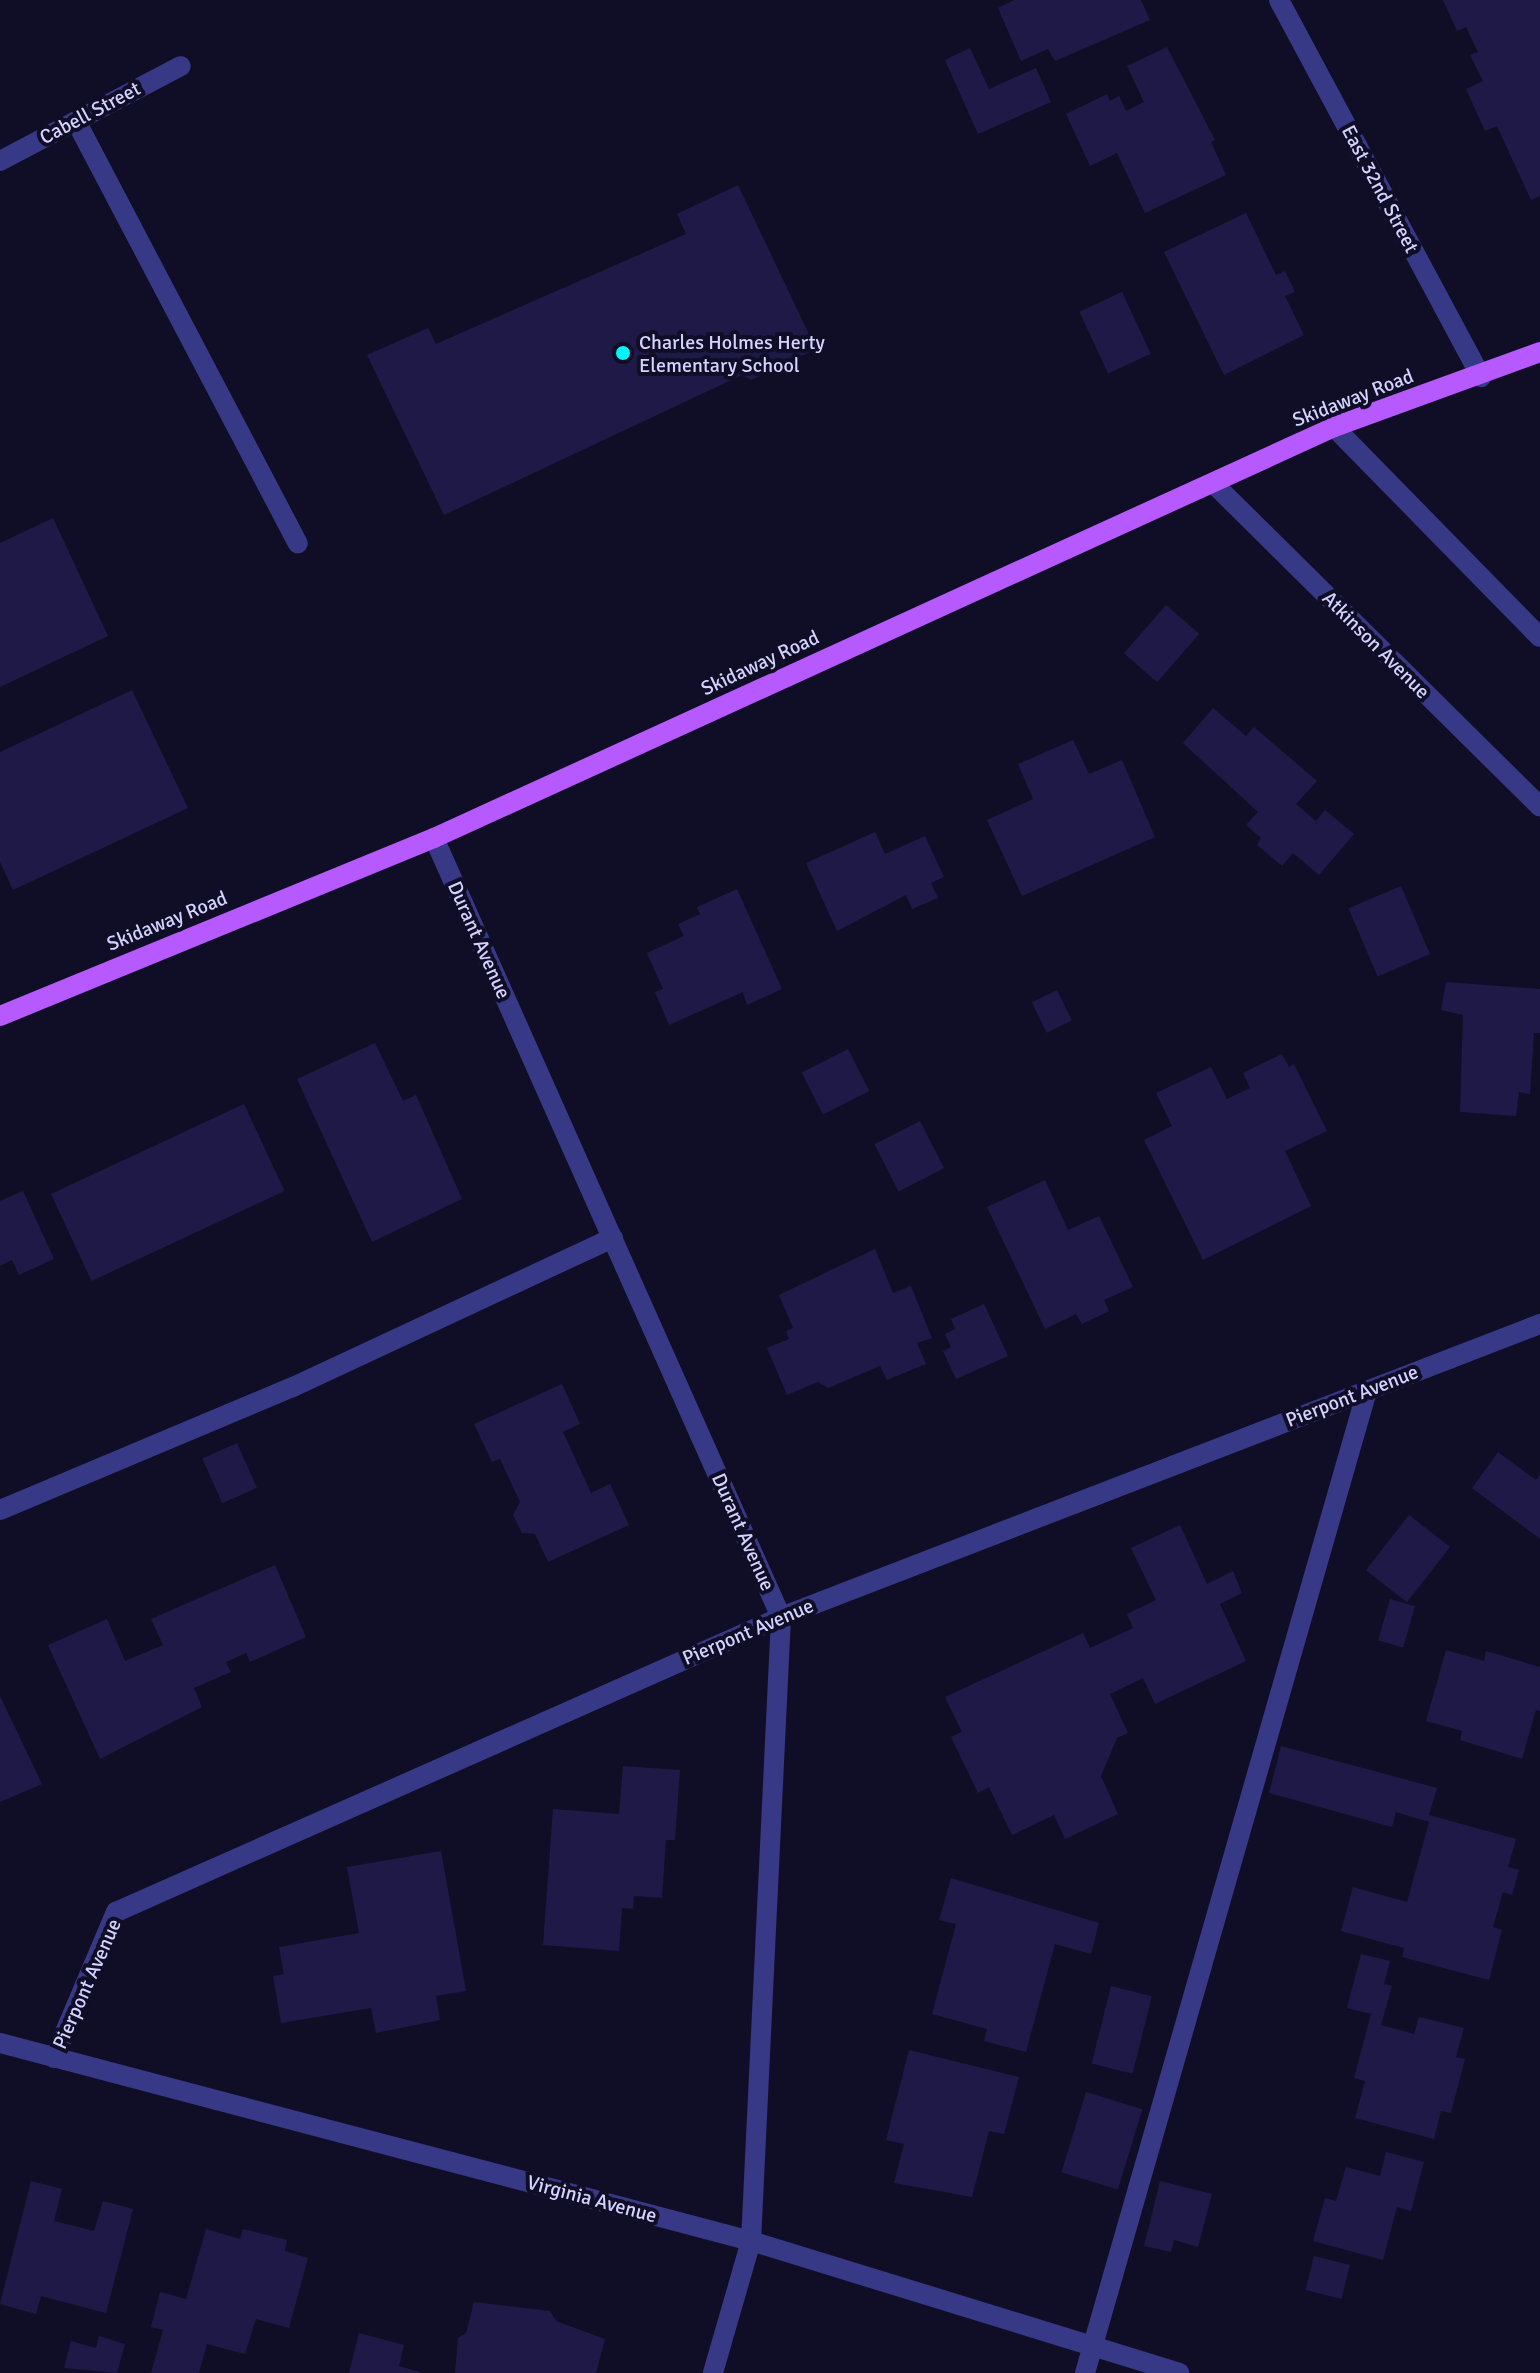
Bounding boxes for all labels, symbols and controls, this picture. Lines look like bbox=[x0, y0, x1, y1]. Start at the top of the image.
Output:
street label: Cabell Street bbox=[36, 76, 144, 150]
street label: East 32nd Street bbox=[1336, 121, 1424, 257]
place label: Charles Holmes Herty Elementary School bbox=[639, 330, 825, 377]
marker: Charles Holmes Herty Elementary School bbox=[614, 344, 632, 362]
street label: Skidaway Road bbox=[1289, 364, 1417, 432]
street label: Atkinson Avenue bbox=[1317, 586, 1435, 704]
street label: Skidaway Road bbox=[697, 625, 823, 701]
street label: Durant Avenue bbox=[442, 878, 516, 1002]
street label: Skidaway Road bbox=[103, 886, 231, 956]
street label: Pierpont Avenue bbox=[1282, 1360, 1422, 1432]
street label: Durant Avenue bbox=[706, 1470, 780, 1594]
street label: Pierpont Avenue bbox=[679, 1594, 817, 1670]
street label: Pierpont Avenue bbox=[48, 1915, 126, 2053]
street label: Virginia Avenue bbox=[524, 2170, 660, 2228]

